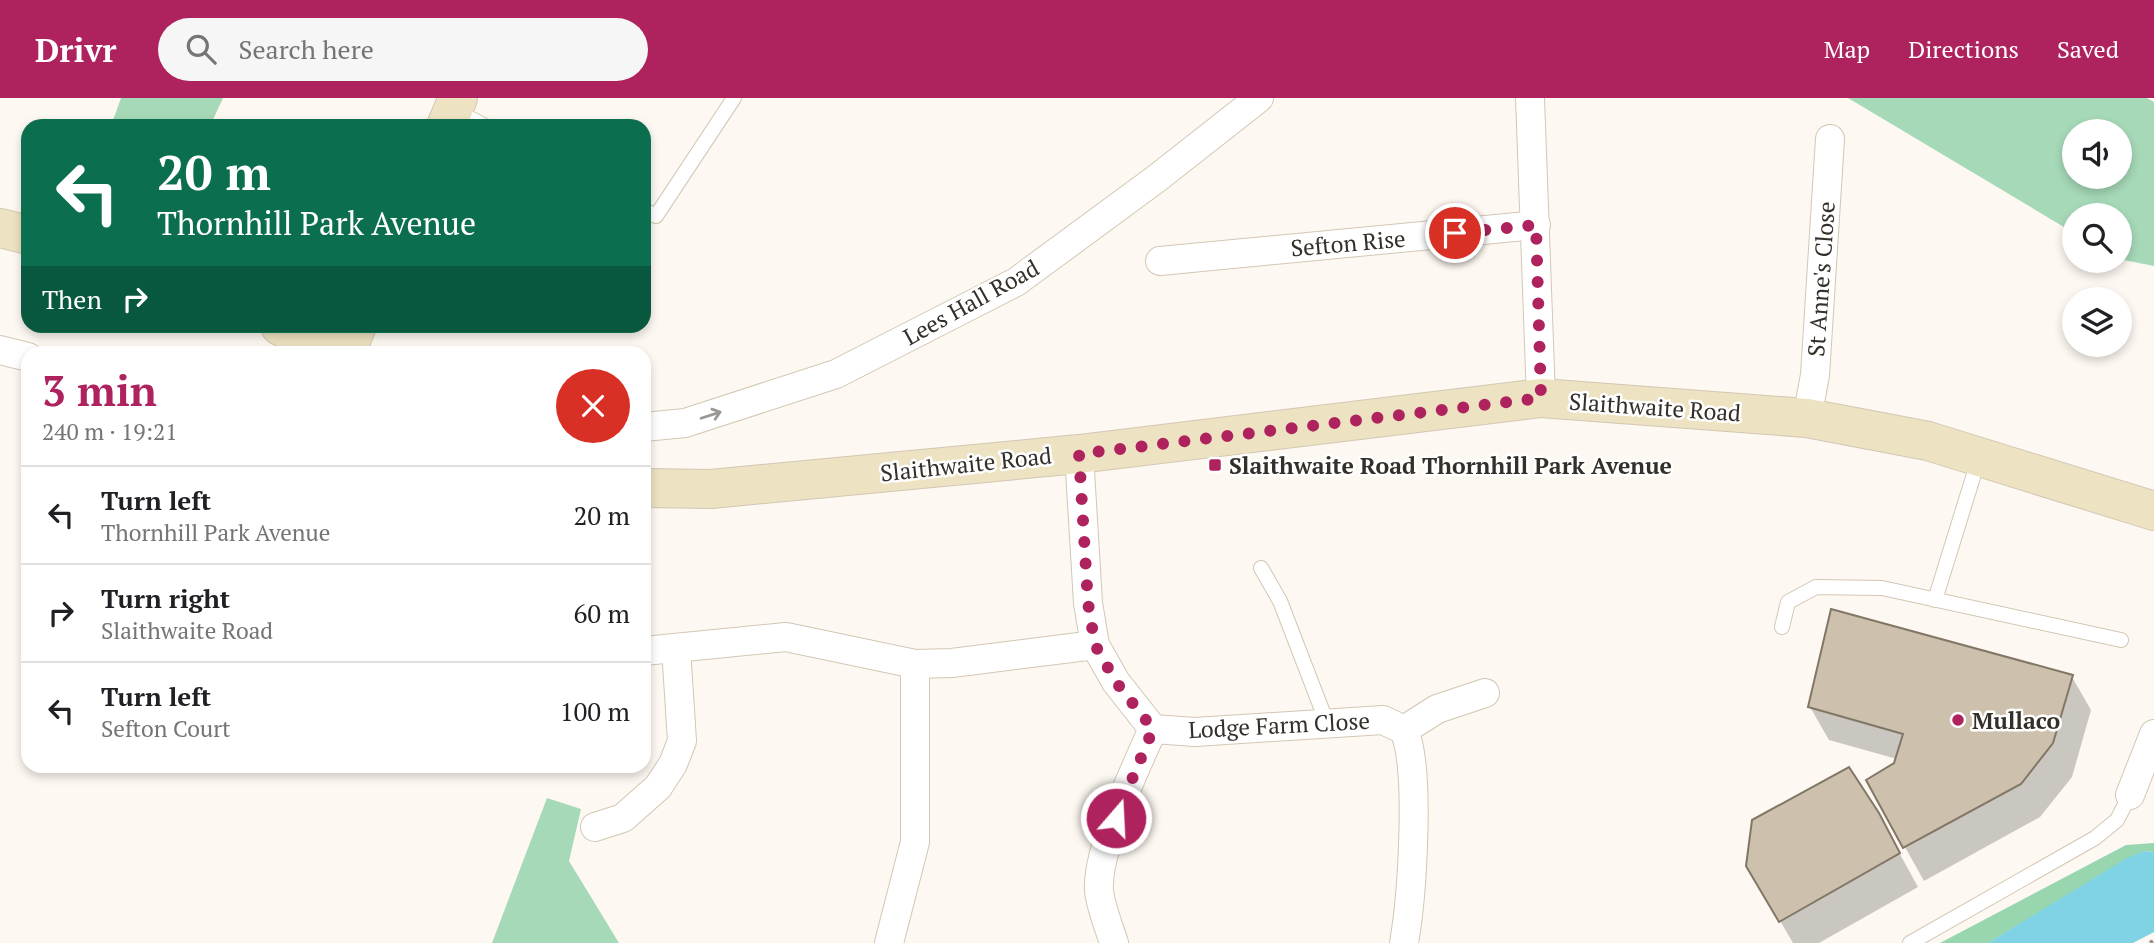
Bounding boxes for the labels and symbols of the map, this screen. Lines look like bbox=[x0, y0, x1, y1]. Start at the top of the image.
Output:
street label: St Anne's Close bbox=[1800, 200, 1842, 358]
pin bbox=[1425, 203, 1485, 263]
street label: Sefton Rise bbox=[1289, 223, 1407, 263]
street label: Lees Hall Road bbox=[898, 252, 1044, 352]
street label: Slaithwaite Road bbox=[1568, 386, 1742, 428]
one-way arrow bbox=[699, 408, 721, 420]
street label: Slaithwaite Road bbox=[879, 440, 1053, 488]
place label: Slaithwaite Road Thornhill Park Avenue bbox=[1229, 450, 1672, 481]
marker: Slaithwaite Road Thornhill Park Avenue bbox=[1207, 457, 1223, 473]
street label: Lodge Farm Close bbox=[1187, 705, 1371, 745]
place label: Mullaco bbox=[1972, 705, 2060, 736]
marker: Mullaco bbox=[1950, 712, 1966, 728]
position arrow bbox=[1079, 781, 1153, 855]

